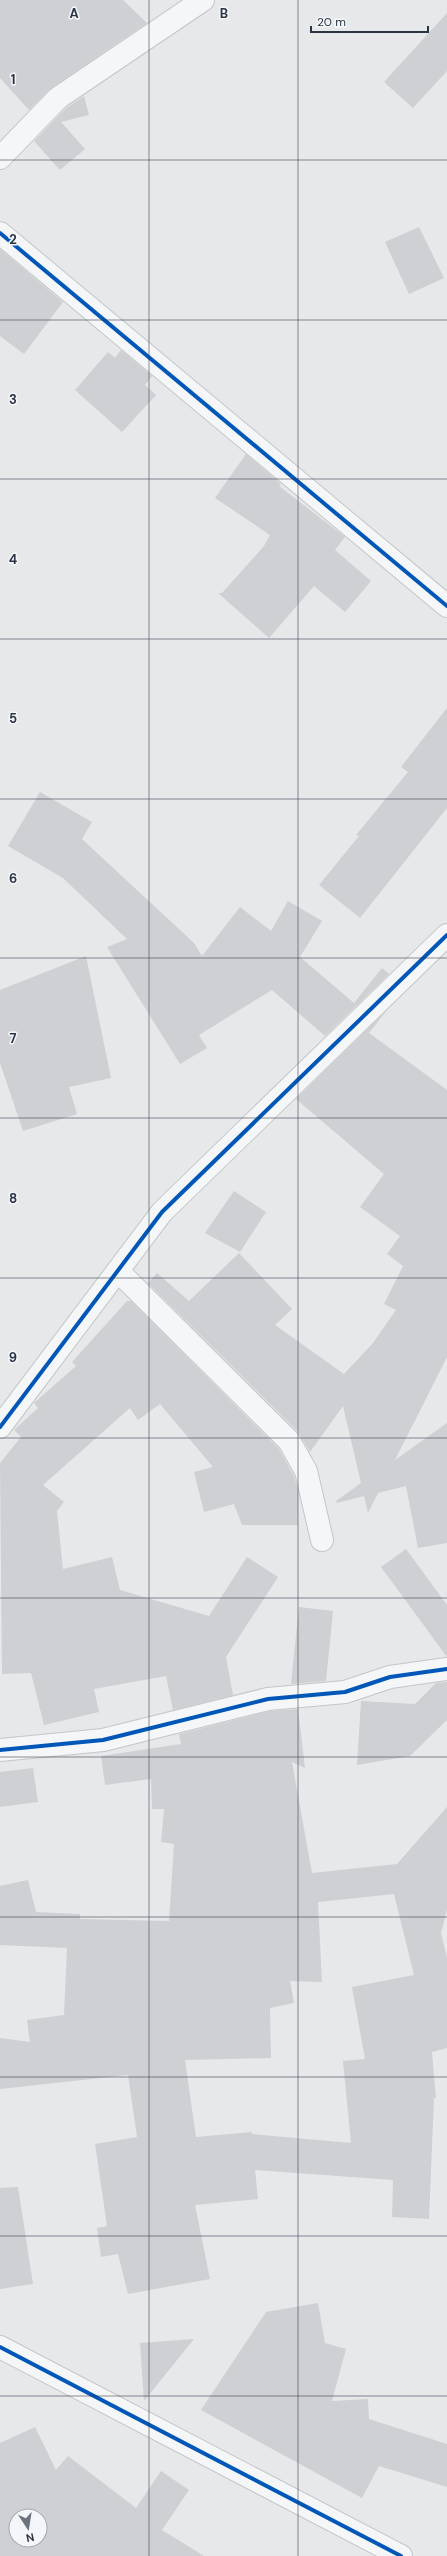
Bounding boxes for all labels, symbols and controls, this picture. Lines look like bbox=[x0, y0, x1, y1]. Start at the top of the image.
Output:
text: A bbox=[69, 5, 79, 22]
text: B bbox=[220, 5, 228, 22]
scale bar bbox=[311, 8, 428, 34]
text: 20 m bbox=[317, 14, 346, 30]
text: 1 bbox=[11, 71, 15, 88]
text: 2 bbox=[9, 231, 17, 248]
text: 3 bbox=[9, 391, 17, 408]
text: 4 bbox=[9, 551, 17, 568]
text: 5 bbox=[9, 710, 17, 727]
text: 6 bbox=[9, 870, 17, 887]
text: 7 bbox=[10, 1030, 17, 1047]
text: 8 bbox=[9, 1190, 17, 1207]
text: 9 bbox=[9, 1349, 17, 1366]
north arrow bbox=[8, 2508, 48, 2548]
text: N bbox=[25, 2530, 35, 2545]

